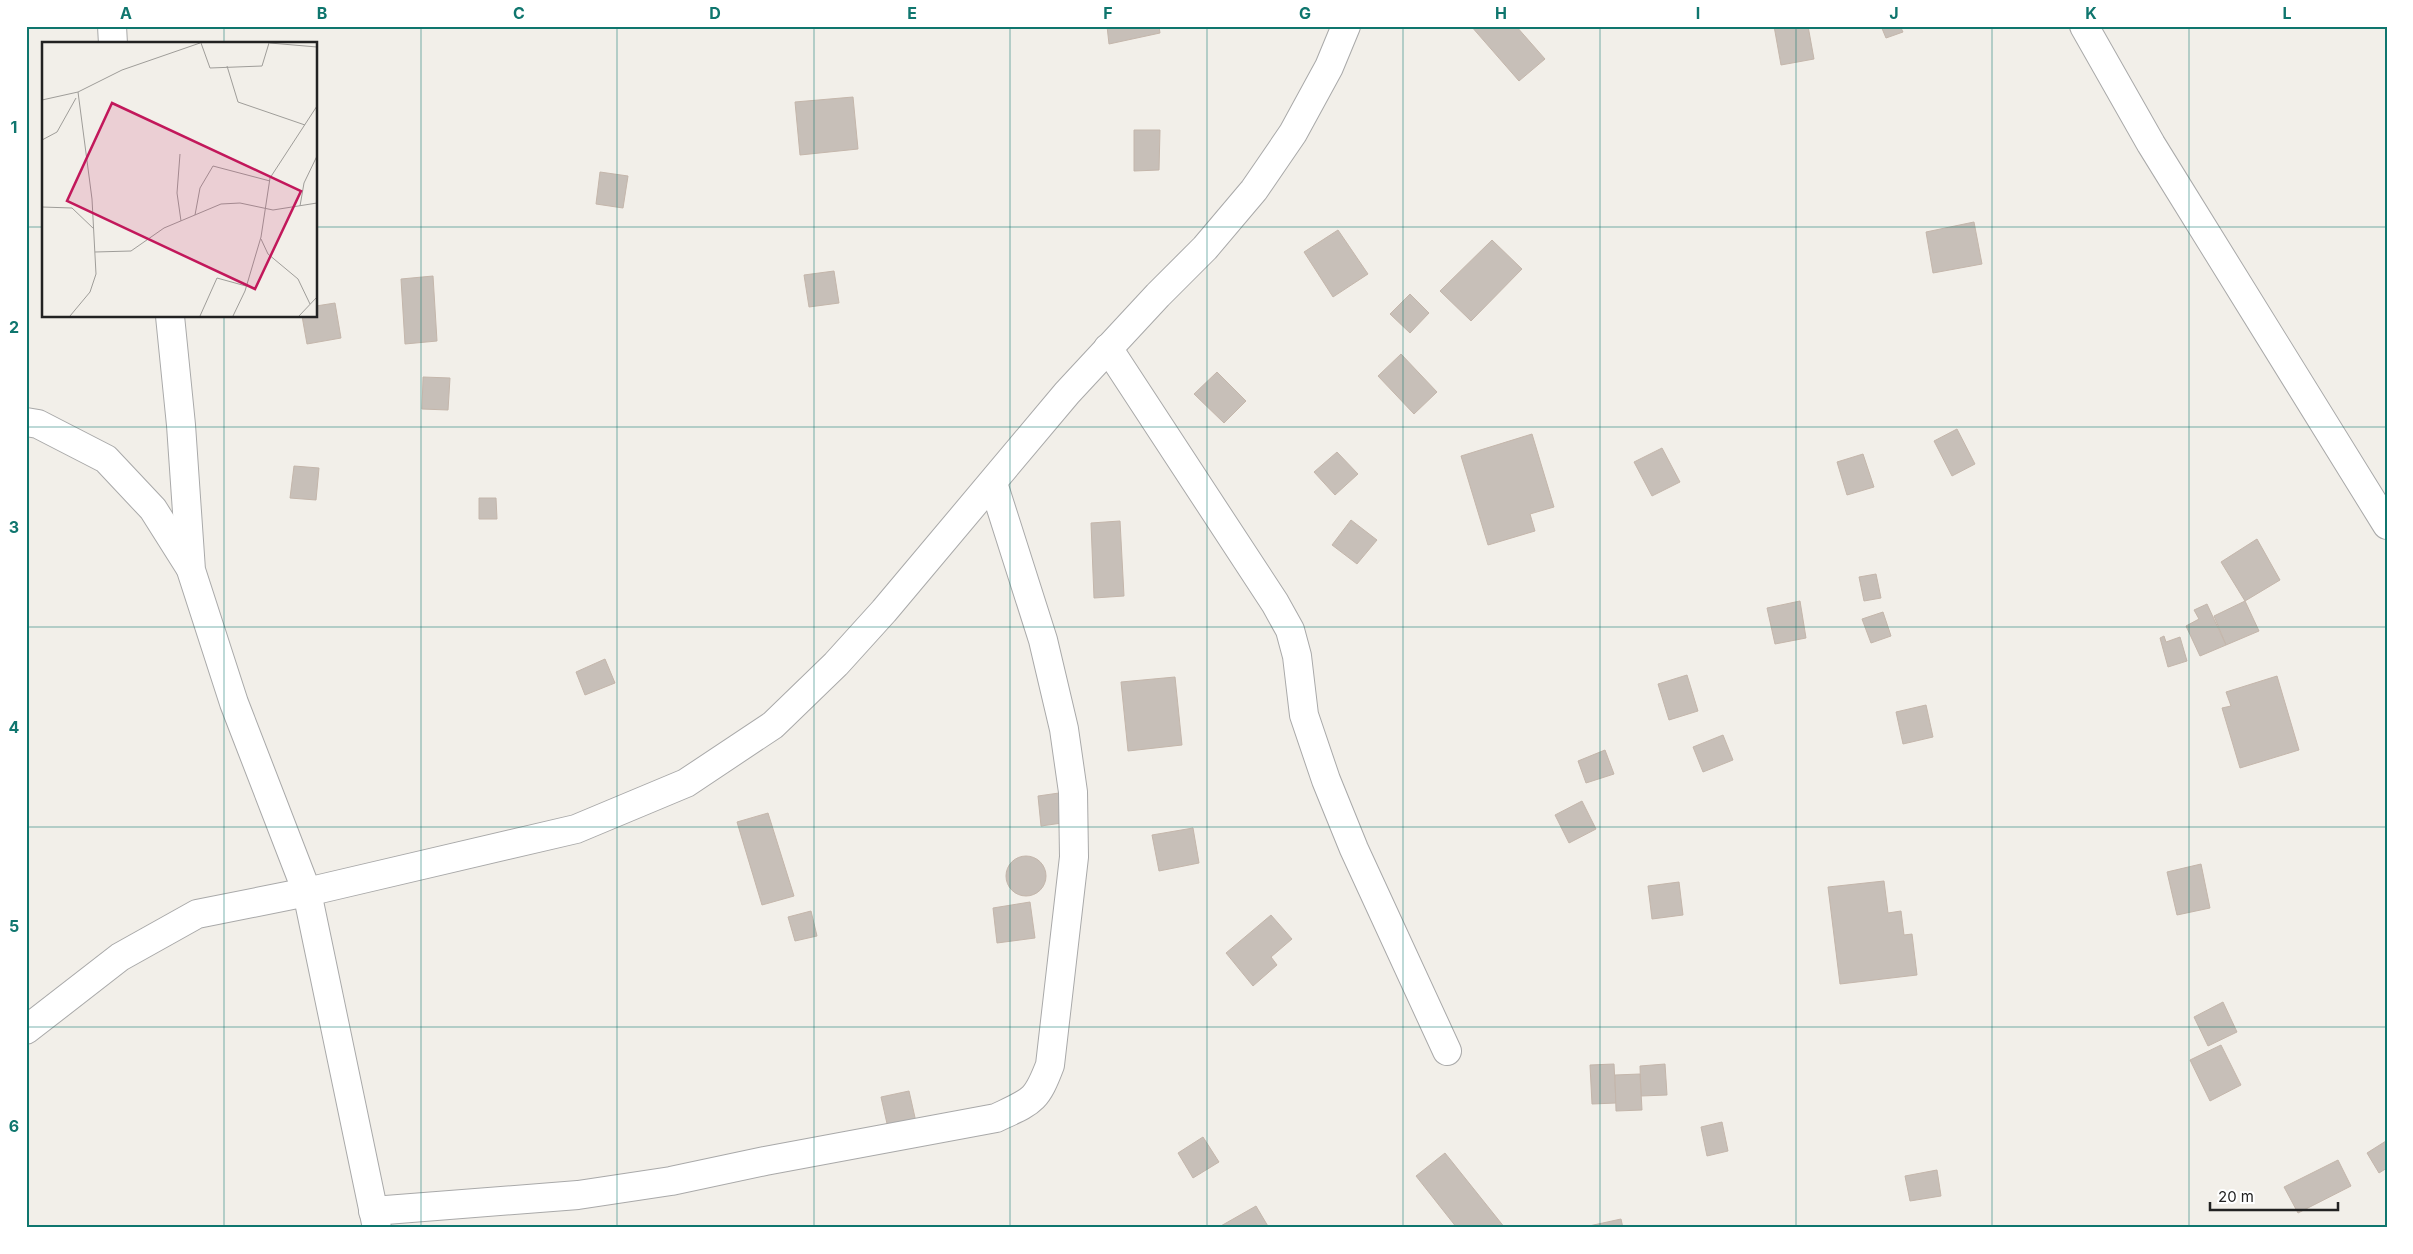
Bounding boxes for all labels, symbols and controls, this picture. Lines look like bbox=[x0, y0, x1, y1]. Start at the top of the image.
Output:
text: A bbox=[120, 3, 132, 23]
text: B bbox=[317, 3, 327, 23]
text: C bbox=[513, 3, 525, 23]
text: D bbox=[709, 3, 721, 23]
text: E bbox=[907, 3, 917, 23]
text: F bbox=[1103, 3, 1113, 23]
text: G bbox=[1299, 3, 1311, 23]
text: H bbox=[1495, 3, 1507, 23]
text: I bbox=[1696, 3, 1700, 23]
text: J bbox=[1889, 3, 1899, 23]
text: K bbox=[2085, 3, 2097, 23]
text: L bbox=[2282, 3, 2292, 23]
inset map bbox=[42, 42, 318, 318]
text: 1 bbox=[11, 117, 17, 137]
text: 2 bbox=[9, 317, 19, 337]
text: 3 bbox=[9, 517, 19, 537]
text: 4 bbox=[9, 717, 20, 737]
text: 5 bbox=[9, 916, 19, 936]
text: 6 bbox=[9, 1116, 19, 1136]
scale bar bbox=[2210, 1179, 2338, 1211]
text: 20 m bbox=[2218, 1187, 2254, 1206]

